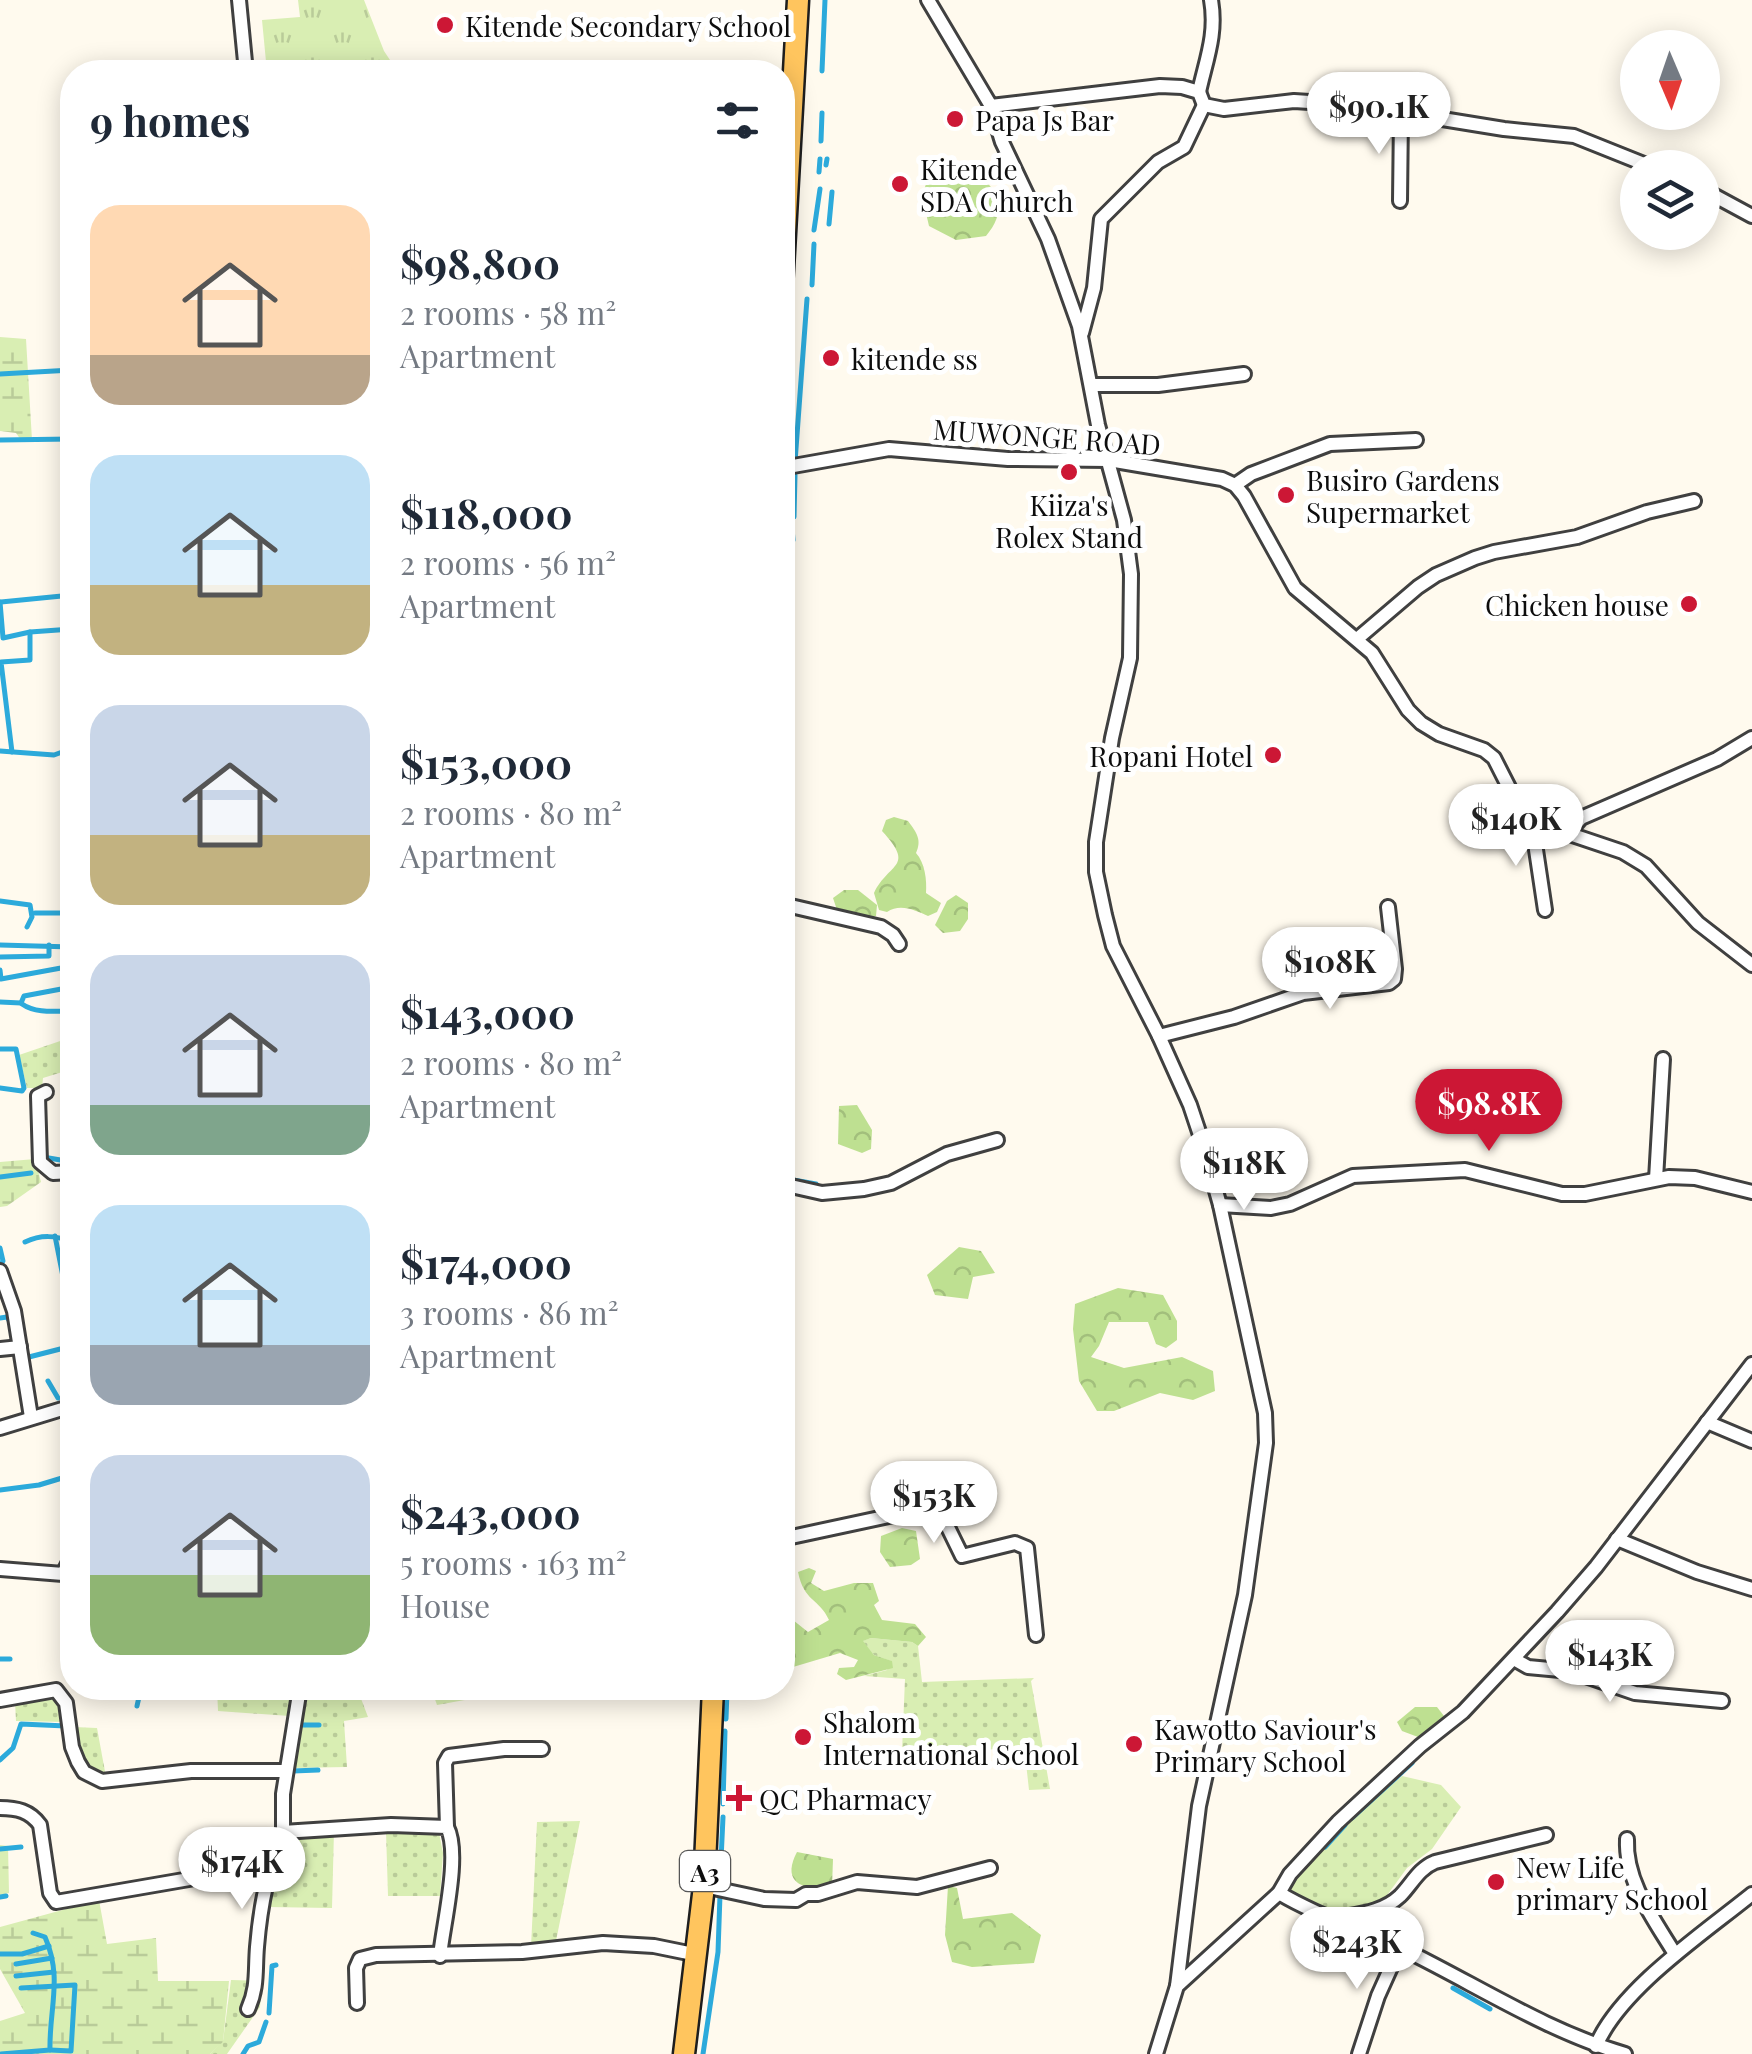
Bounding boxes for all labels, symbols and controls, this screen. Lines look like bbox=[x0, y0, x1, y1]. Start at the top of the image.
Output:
place label: Kitende Secondary School bbox=[465, 7, 791, 44]
marker: Kitende Secondary School bbox=[434, 14, 456, 36]
north arrow bbox=[1620, 30, 1720, 130]
map controls bbox=[1620, 30, 1720, 250]
pin: $90.1K bbox=[1298, 72, 1460, 157]
text: $90.1K bbox=[1329, 83, 1429, 126]
text: 9 homes bbox=[90, 92, 250, 148]
icon: filters bbox=[710, 93, 765, 148]
place label: Papa Js Bar bbox=[975, 101, 1114, 138]
marker: Papa Js Bar bbox=[944, 108, 966, 130]
place label: Kitende SDA Church bbox=[920, 150, 1074, 219]
button: layers bbox=[1620, 150, 1720, 250]
marker: Kitende SDA Church bbox=[889, 173, 911, 195]
text: $98,800 bbox=[400, 234, 560, 290]
icon: home bbox=[170, 245, 290, 365]
text: 2 rooms · 58 m² bbox=[400, 290, 616, 333]
text: Apartment bbox=[400, 333, 555, 376]
place label: kitende ss bbox=[851, 340, 978, 377]
marker: kitende ss bbox=[820, 347, 842, 369]
street label: MUWONGE ROAD bbox=[932, 410, 1162, 462]
marker: Kiiza's Rolex Stand bbox=[1058, 461, 1080, 483]
place label: Busiro Gardens Supermarket bbox=[1306, 461, 1500, 530]
text: $118,000 bbox=[400, 484, 573, 540]
marker: Busiro Gardens Supermarket bbox=[1275, 484, 1297, 506]
place label: Kiiza's Rolex Stand bbox=[995, 486, 1143, 555]
icon: home bbox=[170, 495, 290, 615]
text: 2 rooms · 56 m² bbox=[400, 540, 616, 583]
text: Apartment bbox=[400, 583, 555, 626]
place label: Chicken house bbox=[1485, 586, 1669, 623]
marker: Chicken house bbox=[1678, 593, 1700, 615]
text: $153,000 bbox=[400, 734, 572, 790]
place label: Ropani Hotel bbox=[1089, 737, 1253, 774]
marker: Ropani Hotel bbox=[1262, 744, 1284, 766]
icon: home bbox=[170, 745, 290, 865]
pin: $140K bbox=[1446, 784, 1586, 869]
text: 2 rooms · 80 m² bbox=[400, 790, 622, 833]
text: $140K bbox=[1470, 795, 1562, 838]
text: Apartment bbox=[400, 833, 555, 876]
pin: $108K bbox=[1260, 927, 1400, 1012]
text: $108K bbox=[1284, 938, 1376, 981]
text: $143,000 bbox=[400, 984, 575, 1040]
icon: home bbox=[170, 995, 290, 1115]
text: 2 rooms · 80 m² bbox=[400, 1040, 622, 1083]
pin: $98.8K bbox=[1408, 1069, 1570, 1154]
text: $98.8K bbox=[1437, 1080, 1541, 1123]
text: Apartment bbox=[400, 1083, 555, 1126]
pin: $118K bbox=[1174, 1128, 1314, 1213]
text: $118K bbox=[1202, 1139, 1286, 1182]
text: $174,000 bbox=[400, 1234, 572, 1290]
icon: home bbox=[170, 1245, 290, 1365]
text: 3 rooms · 86 m² bbox=[400, 1290, 619, 1333]
text: Apartment bbox=[400, 1333, 555, 1376]
pin: $153K bbox=[864, 1461, 1004, 1546]
text: $153K bbox=[892, 1472, 976, 1515]
text: $243,000 bbox=[400, 1484, 581, 1540]
icon: home bbox=[170, 1495, 290, 1615]
text: 5 rooms · 163 m² bbox=[400, 1540, 627, 1583]
text: House bbox=[400, 1583, 490, 1626]
pin: $143K bbox=[1540, 1620, 1680, 1705]
text: $143K bbox=[1567, 1631, 1653, 1674]
place label: Shalom International School bbox=[823, 1703, 1079, 1772]
place label: Kawotto Saviour's Primary School bbox=[1154, 1710, 1377, 1779]
marker: Shalom International School bbox=[792, 1726, 814, 1748]
marker: Kawotto Saviour's Primary School bbox=[1123, 1733, 1145, 1755]
place label: QC Pharmacy bbox=[759, 1780, 932, 1817]
marker: QC Pharmacy bbox=[728, 1787, 750, 1809]
pin: $174K bbox=[172, 1827, 312, 1912]
text: $174K bbox=[200, 1838, 284, 1881]
place label: New Life primary School bbox=[1516, 1848, 1708, 1917]
road number: A3 bbox=[680, 1851, 730, 1891]
marker: New Life primary School bbox=[1485, 1871, 1507, 1893]
pin: $243K bbox=[1287, 1907, 1427, 1992]
text: $243K bbox=[1312, 1918, 1402, 1961]

